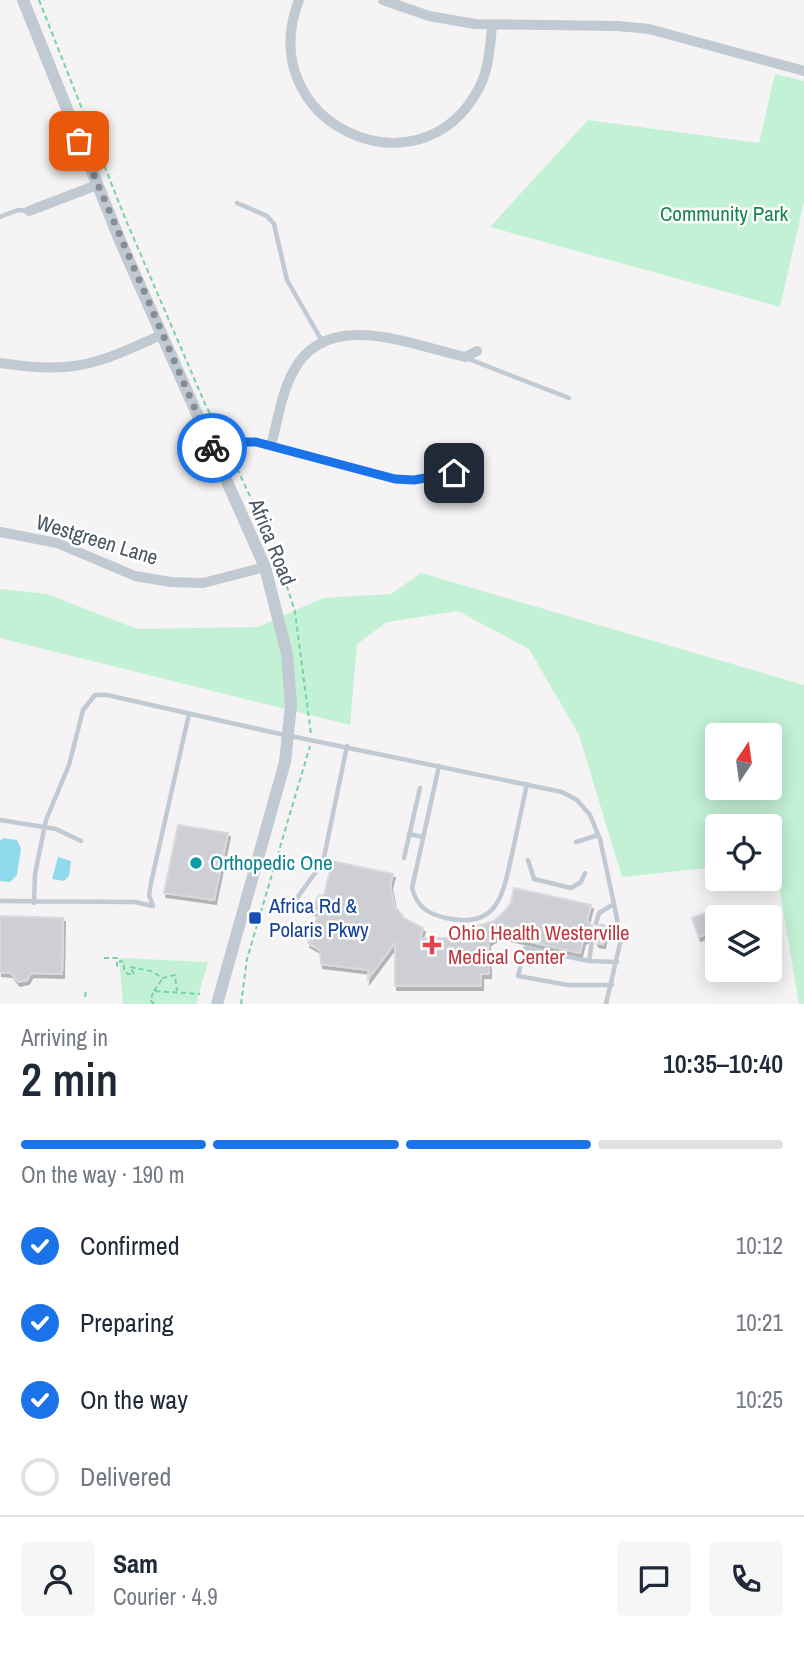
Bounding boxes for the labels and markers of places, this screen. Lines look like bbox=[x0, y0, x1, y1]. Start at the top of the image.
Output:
pin bbox=[49, 111, 109, 171]
pin bbox=[424, 443, 484, 503]
place label: Orthopedic One bbox=[210, 848, 333, 877]
marker: Orthopedic One bbox=[188, 855, 204, 871]
place label: Africa Rd & Polaris Pkwy bbox=[268, 891, 369, 944]
marker: Africa Rd & Polaris Pkwy bbox=[247, 910, 263, 926]
place label: Ohio Health Westerville Medical Center bbox=[448, 918, 630, 971]
marker: Ohio Health Westerville Medical Center bbox=[422, 935, 442, 955]

